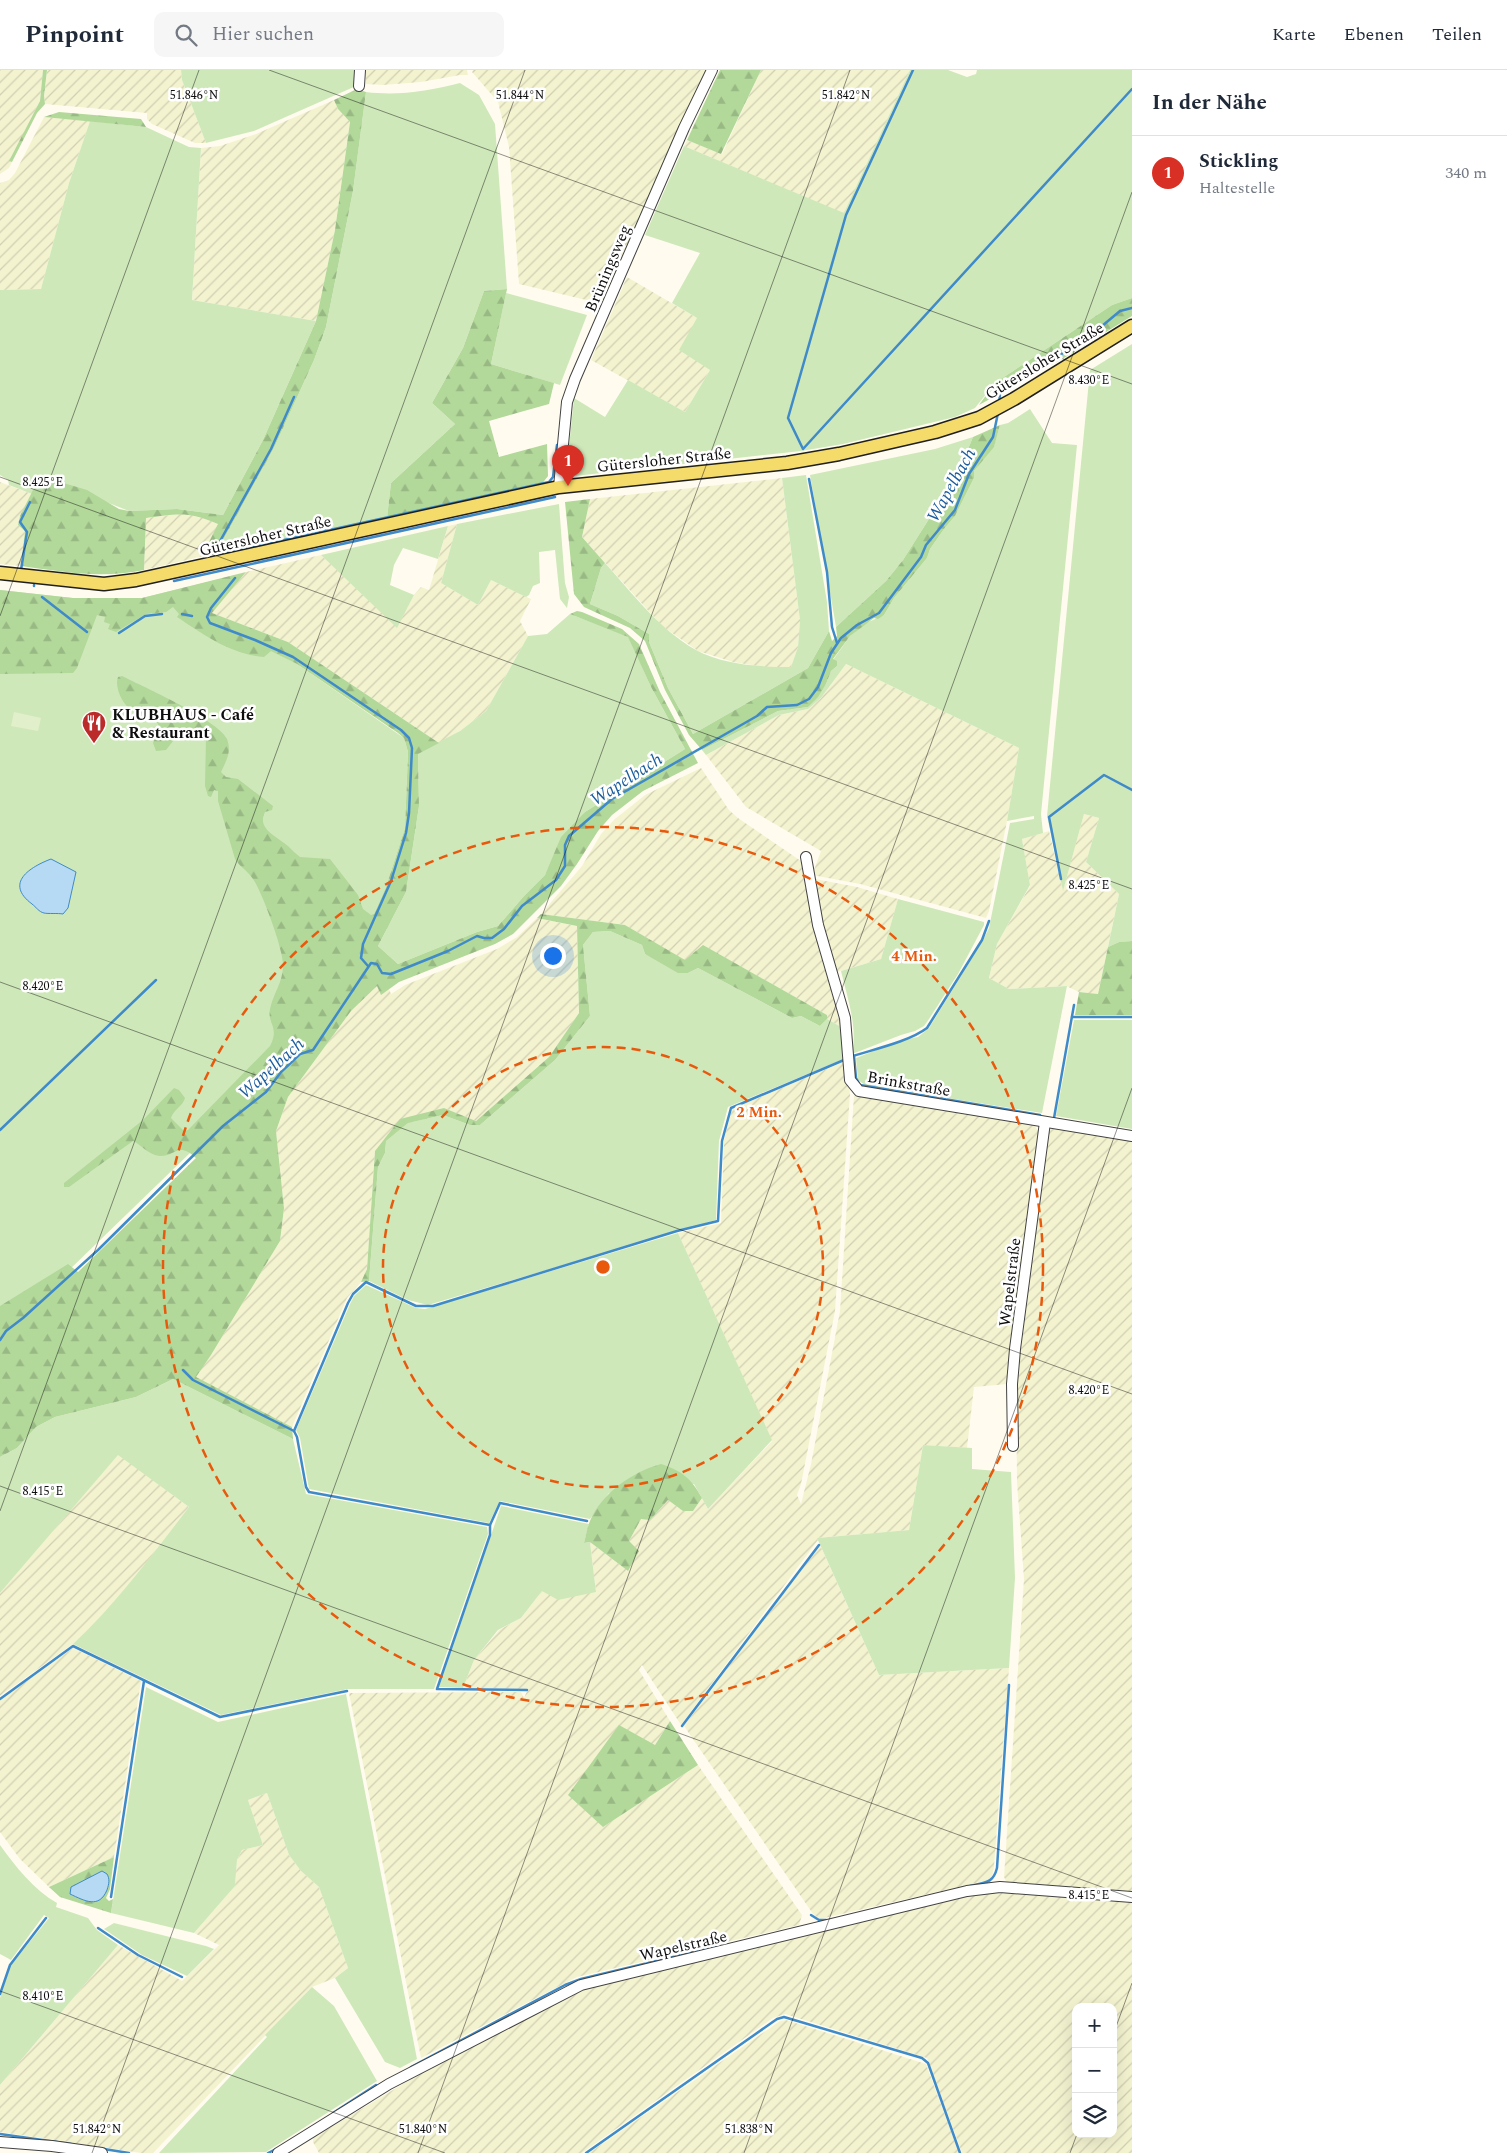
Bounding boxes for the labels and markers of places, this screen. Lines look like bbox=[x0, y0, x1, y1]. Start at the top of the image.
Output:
pin: 1 bbox=[552, 445, 584, 486]
place label: KLUBHAUS - Café & Restaurant bbox=[112, 703, 254, 745]
restaurant icon: KLUBHAUS - Café & Restaurant bbox=[81, 710, 107, 744]
centre of rings bbox=[594, 1258, 612, 1276]

